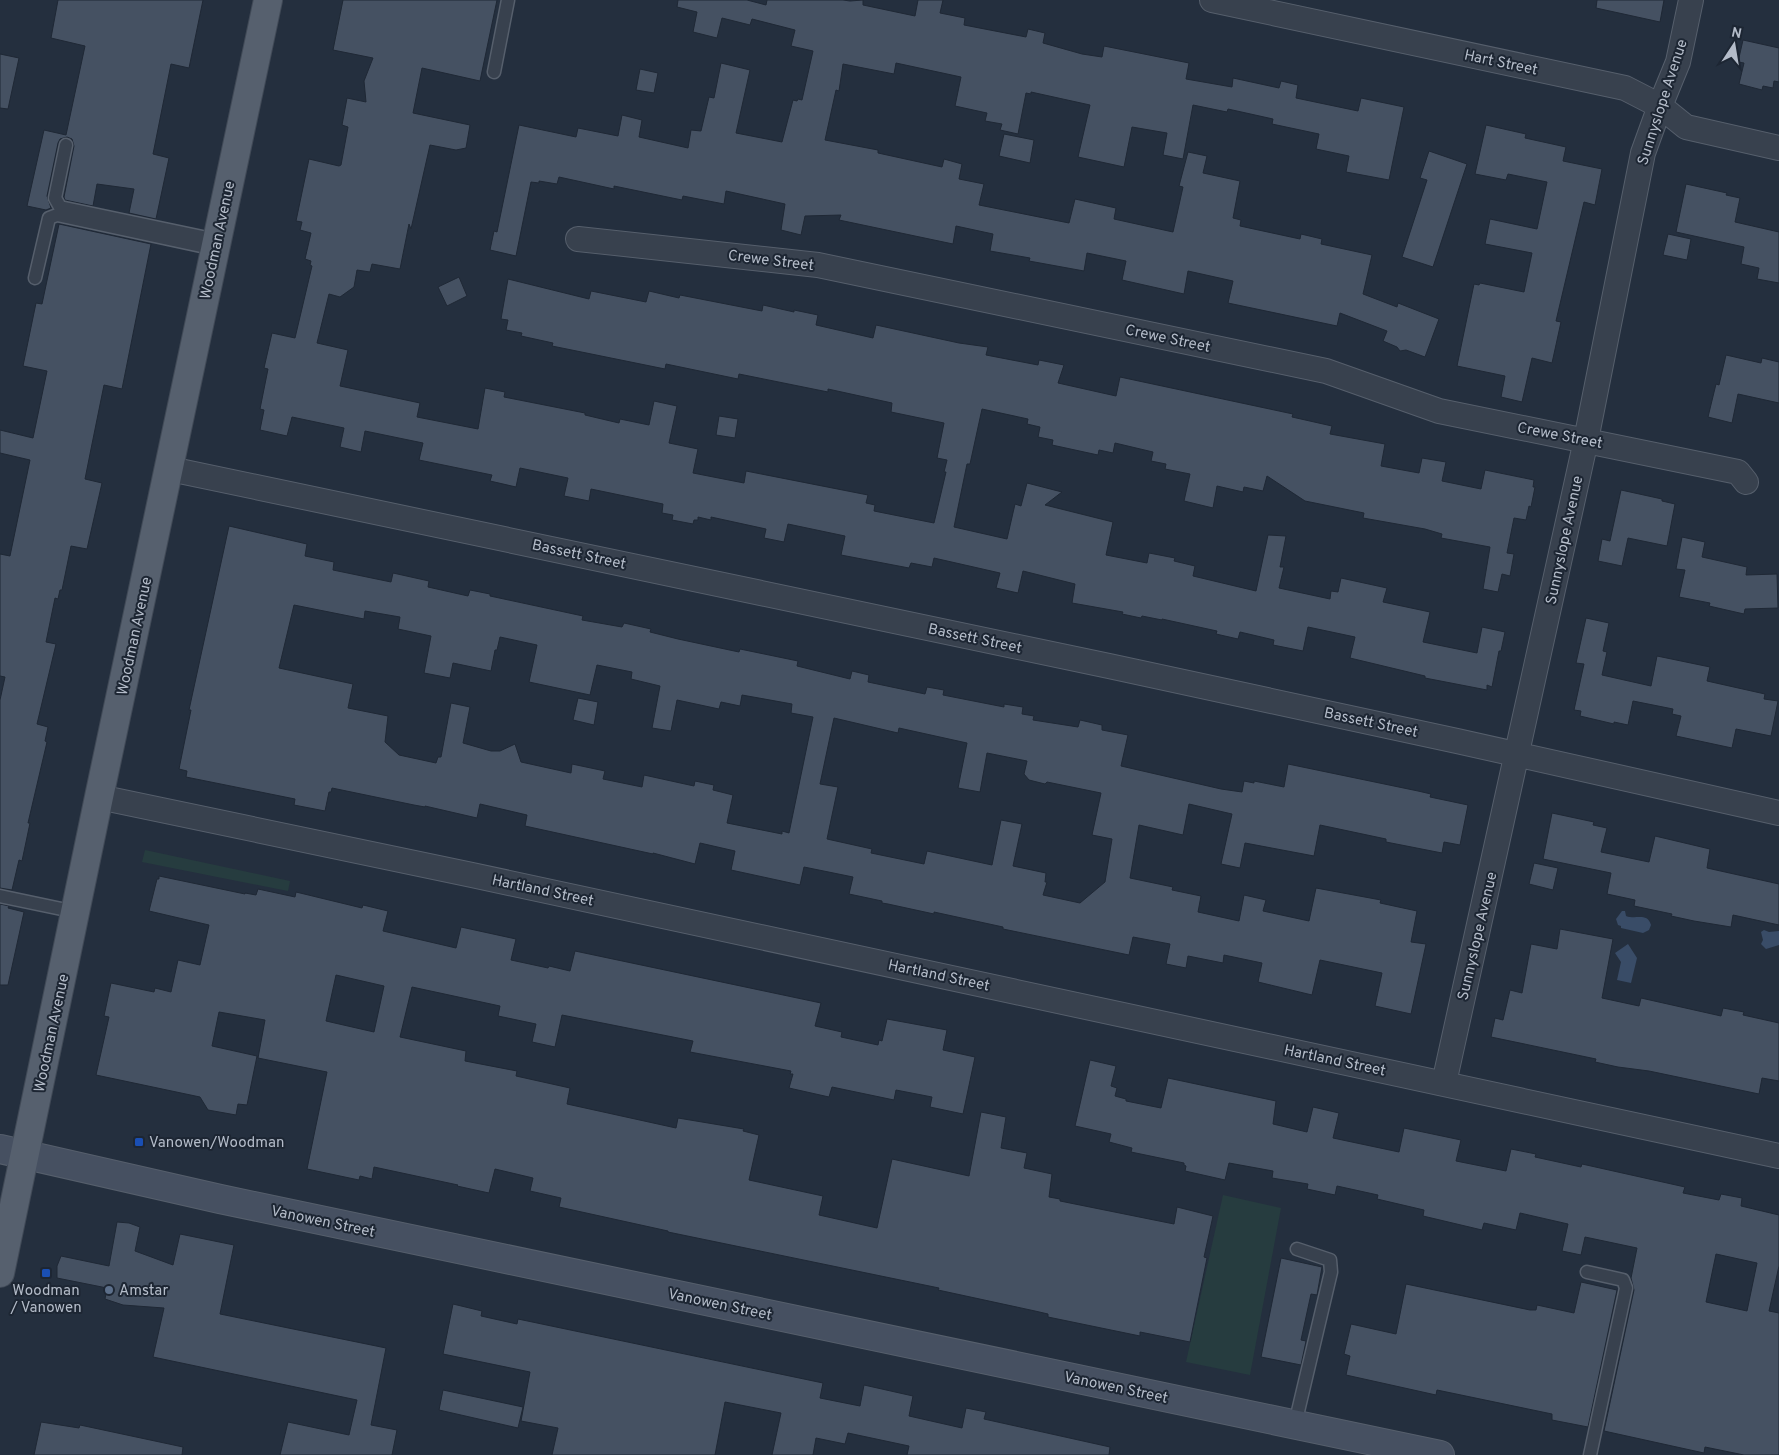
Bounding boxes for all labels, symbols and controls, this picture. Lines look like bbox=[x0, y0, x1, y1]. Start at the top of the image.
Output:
north arrow bbox=[1709, 20, 1759, 70]
text: N bbox=[1730, 24, 1743, 43]
street label: Sunnyslope Avenue bbox=[1634, 37, 1693, 168]
street label: Hart Street bbox=[1462, 46, 1539, 81]
street label: Woodman Avenue bbox=[197, 179, 240, 301]
street label: Crewe Street bbox=[727, 247, 815, 276]
street label: Crewe Street bbox=[1123, 321, 1212, 358]
street label: Crewe Street bbox=[1515, 419, 1604, 454]
street label: Sunnyslope Avenue bbox=[1543, 474, 1588, 607]
street label: Bassett Street bbox=[530, 536, 627, 575]
street label: Woodman Avenue bbox=[114, 575, 157, 697]
street label: Bassett Street bbox=[926, 620, 1023, 659]
street label: Bassett Street bbox=[1322, 704, 1419, 743]
street label: Sunnyslope Avenue bbox=[1454, 870, 1502, 1002]
street label: Hartland Street bbox=[490, 871, 595, 912]
street label: Hartland Street bbox=[886, 956, 991, 997]
street label: Woodman Avenue bbox=[31, 972, 74, 1094]
street label: Hartland Street bbox=[1282, 1041, 1387, 1082]
place label: Vanowen/Woodman bbox=[149, 1134, 284, 1153]
marker: Vanowen/Woodman bbox=[133, 1136, 145, 1148]
street label: Vanowen Street bbox=[269, 1202, 376, 1243]
marker: Woodman / Vanowen bbox=[40, 1267, 52, 1279]
place label: Woodman / Vanowen bbox=[9, 1282, 82, 1318]
place label: Amstar bbox=[119, 1282, 168, 1301]
marker: Amstar bbox=[103, 1284, 115, 1296]
street label: Vanowen Street bbox=[666, 1285, 773, 1326]
street label: Vanowen Street bbox=[1062, 1368, 1169, 1409]

